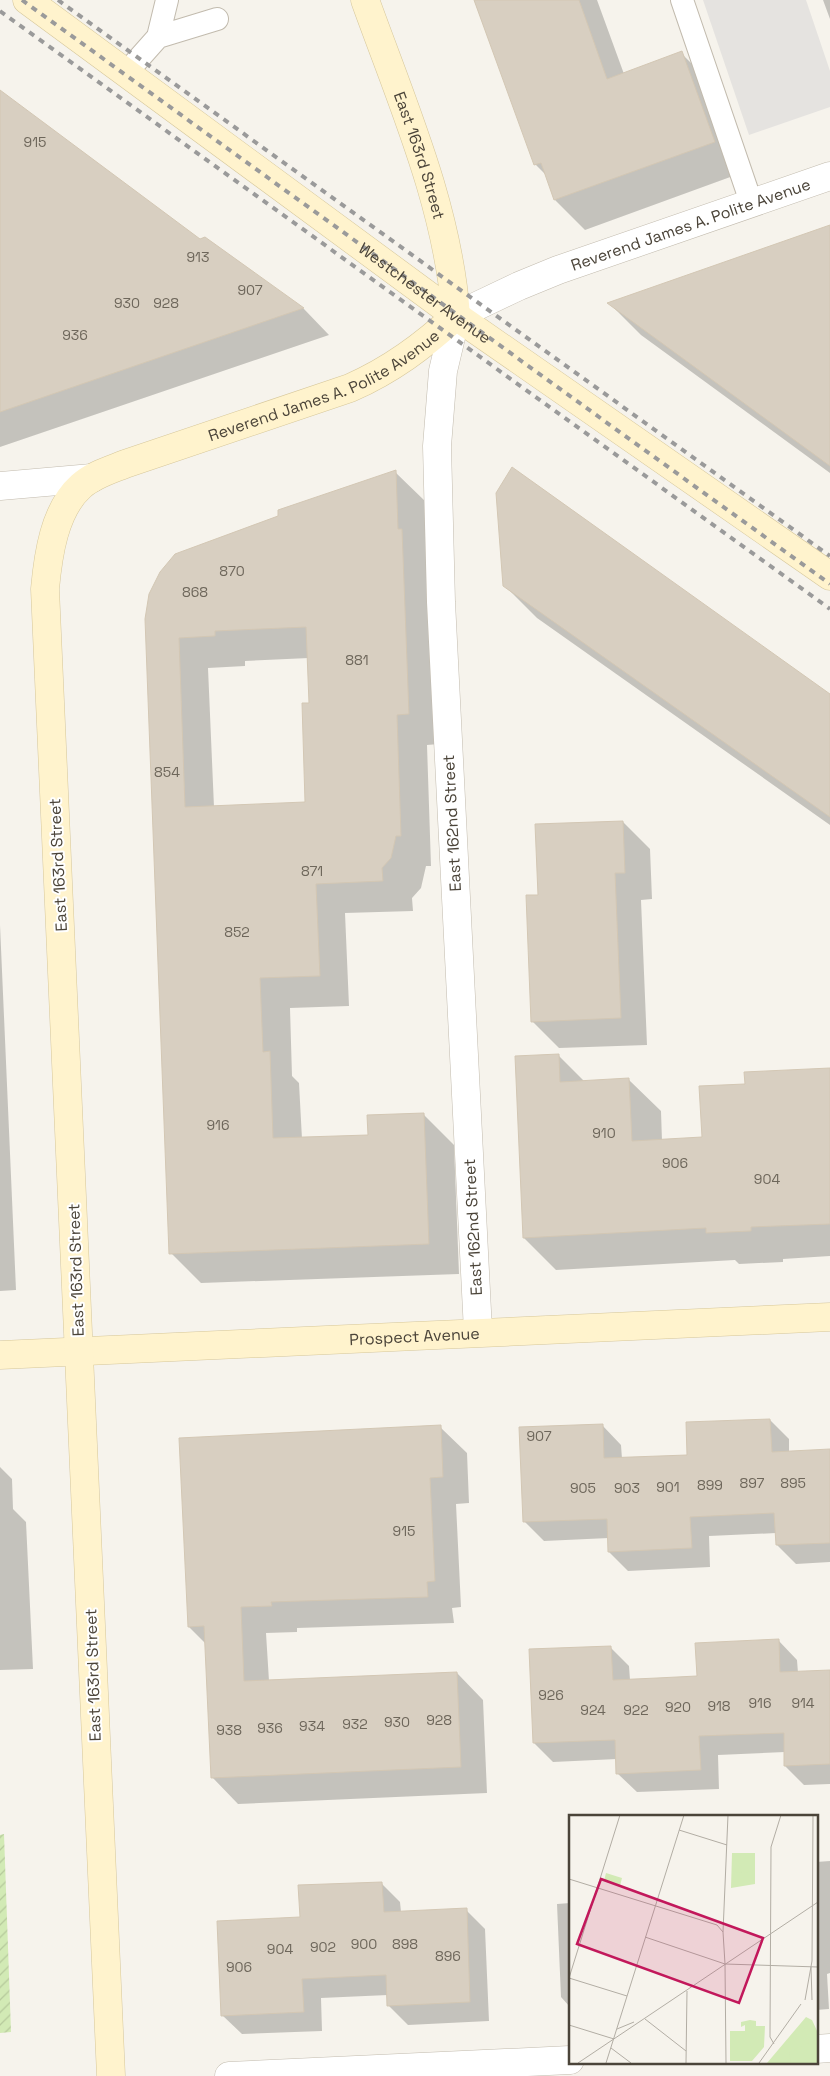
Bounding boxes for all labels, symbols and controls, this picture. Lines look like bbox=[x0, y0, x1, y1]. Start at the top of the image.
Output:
street label: East 163rd Street bbox=[389, 89, 450, 222]
house number: 915 bbox=[24, 133, 46, 151]
street label: Reverend James A. Polite Avenue bbox=[568, 173, 813, 275]
street label: Westchester Avenue bbox=[355, 237, 495, 348]
house number: 913 bbox=[187, 248, 209, 266]
house number: 907 bbox=[237, 281, 263, 299]
house number: 930 bbox=[114, 294, 140, 312]
house number: 928 bbox=[153, 294, 179, 312]
street label: Reverend James A. Polite Avenue bbox=[205, 325, 443, 446]
house number: 936 bbox=[62, 326, 88, 344]
house number: 870 bbox=[219, 562, 245, 580]
house number: 868 bbox=[182, 583, 208, 601]
house number: 881 bbox=[345, 651, 369, 669]
street label: East 162nd Street bbox=[438, 754, 466, 892]
house number: 854 bbox=[154, 763, 180, 781]
street label: East 163rd Street bbox=[44, 798, 72, 932]
house number: 871 bbox=[301, 862, 323, 880]
house number: 852 bbox=[224, 923, 250, 941]
house number: 916 bbox=[207, 1116, 230, 1134]
house number: 910 bbox=[592, 1124, 616, 1142]
house number: 906 bbox=[662, 1154, 688, 1172]
street label: East 162nd Street bbox=[459, 1158, 487, 1296]
house number: 904 bbox=[754, 1170, 780, 1188]
street label: East 163rd Street bbox=[63, 1203, 89, 1337]
street label: Prospect Avenue bbox=[349, 1322, 480, 1350]
house number: 907 bbox=[526, 1427, 552, 1445]
house number: 897 bbox=[740, 1474, 765, 1492]
house number: 895 bbox=[780, 1474, 806, 1492]
house number: 899 bbox=[697, 1476, 723, 1494]
house number: 901 bbox=[656, 1478, 680, 1496]
house number: 905 bbox=[570, 1479, 596, 1497]
house number: 903 bbox=[614, 1479, 640, 1497]
house number: 915 bbox=[393, 1522, 415, 1540]
street label: East 163rd Street bbox=[80, 1608, 106, 1742]
house number: 926 bbox=[538, 1686, 564, 1704]
house number: 916 bbox=[749, 1694, 772, 1712]
house number: 914 bbox=[791, 1694, 815, 1712]
house number: 918 bbox=[707, 1697, 731, 1715]
house number: 920 bbox=[665, 1698, 691, 1716]
house number: 924 bbox=[580, 1701, 606, 1719]
house number: 922 bbox=[623, 1701, 649, 1719]
house number: 928 bbox=[426, 1711, 452, 1729]
house number: 930 bbox=[384, 1713, 410, 1731]
house number: 932 bbox=[342, 1715, 368, 1733]
house number: 934 bbox=[299, 1717, 325, 1735]
house number: 936 bbox=[257, 1719, 283, 1737]
house number: 938 bbox=[216, 1721, 242, 1739]
inset map bbox=[569, 1815, 818, 2064]
house number: 900 bbox=[351, 1935, 377, 1953]
house number: 898 bbox=[392, 1935, 418, 1953]
house number: 902 bbox=[310, 1938, 336, 1956]
house number: 904 bbox=[267, 1940, 293, 1958]
house number: 896 bbox=[435, 1947, 461, 1965]
house number: 906 bbox=[226, 1958, 252, 1976]

